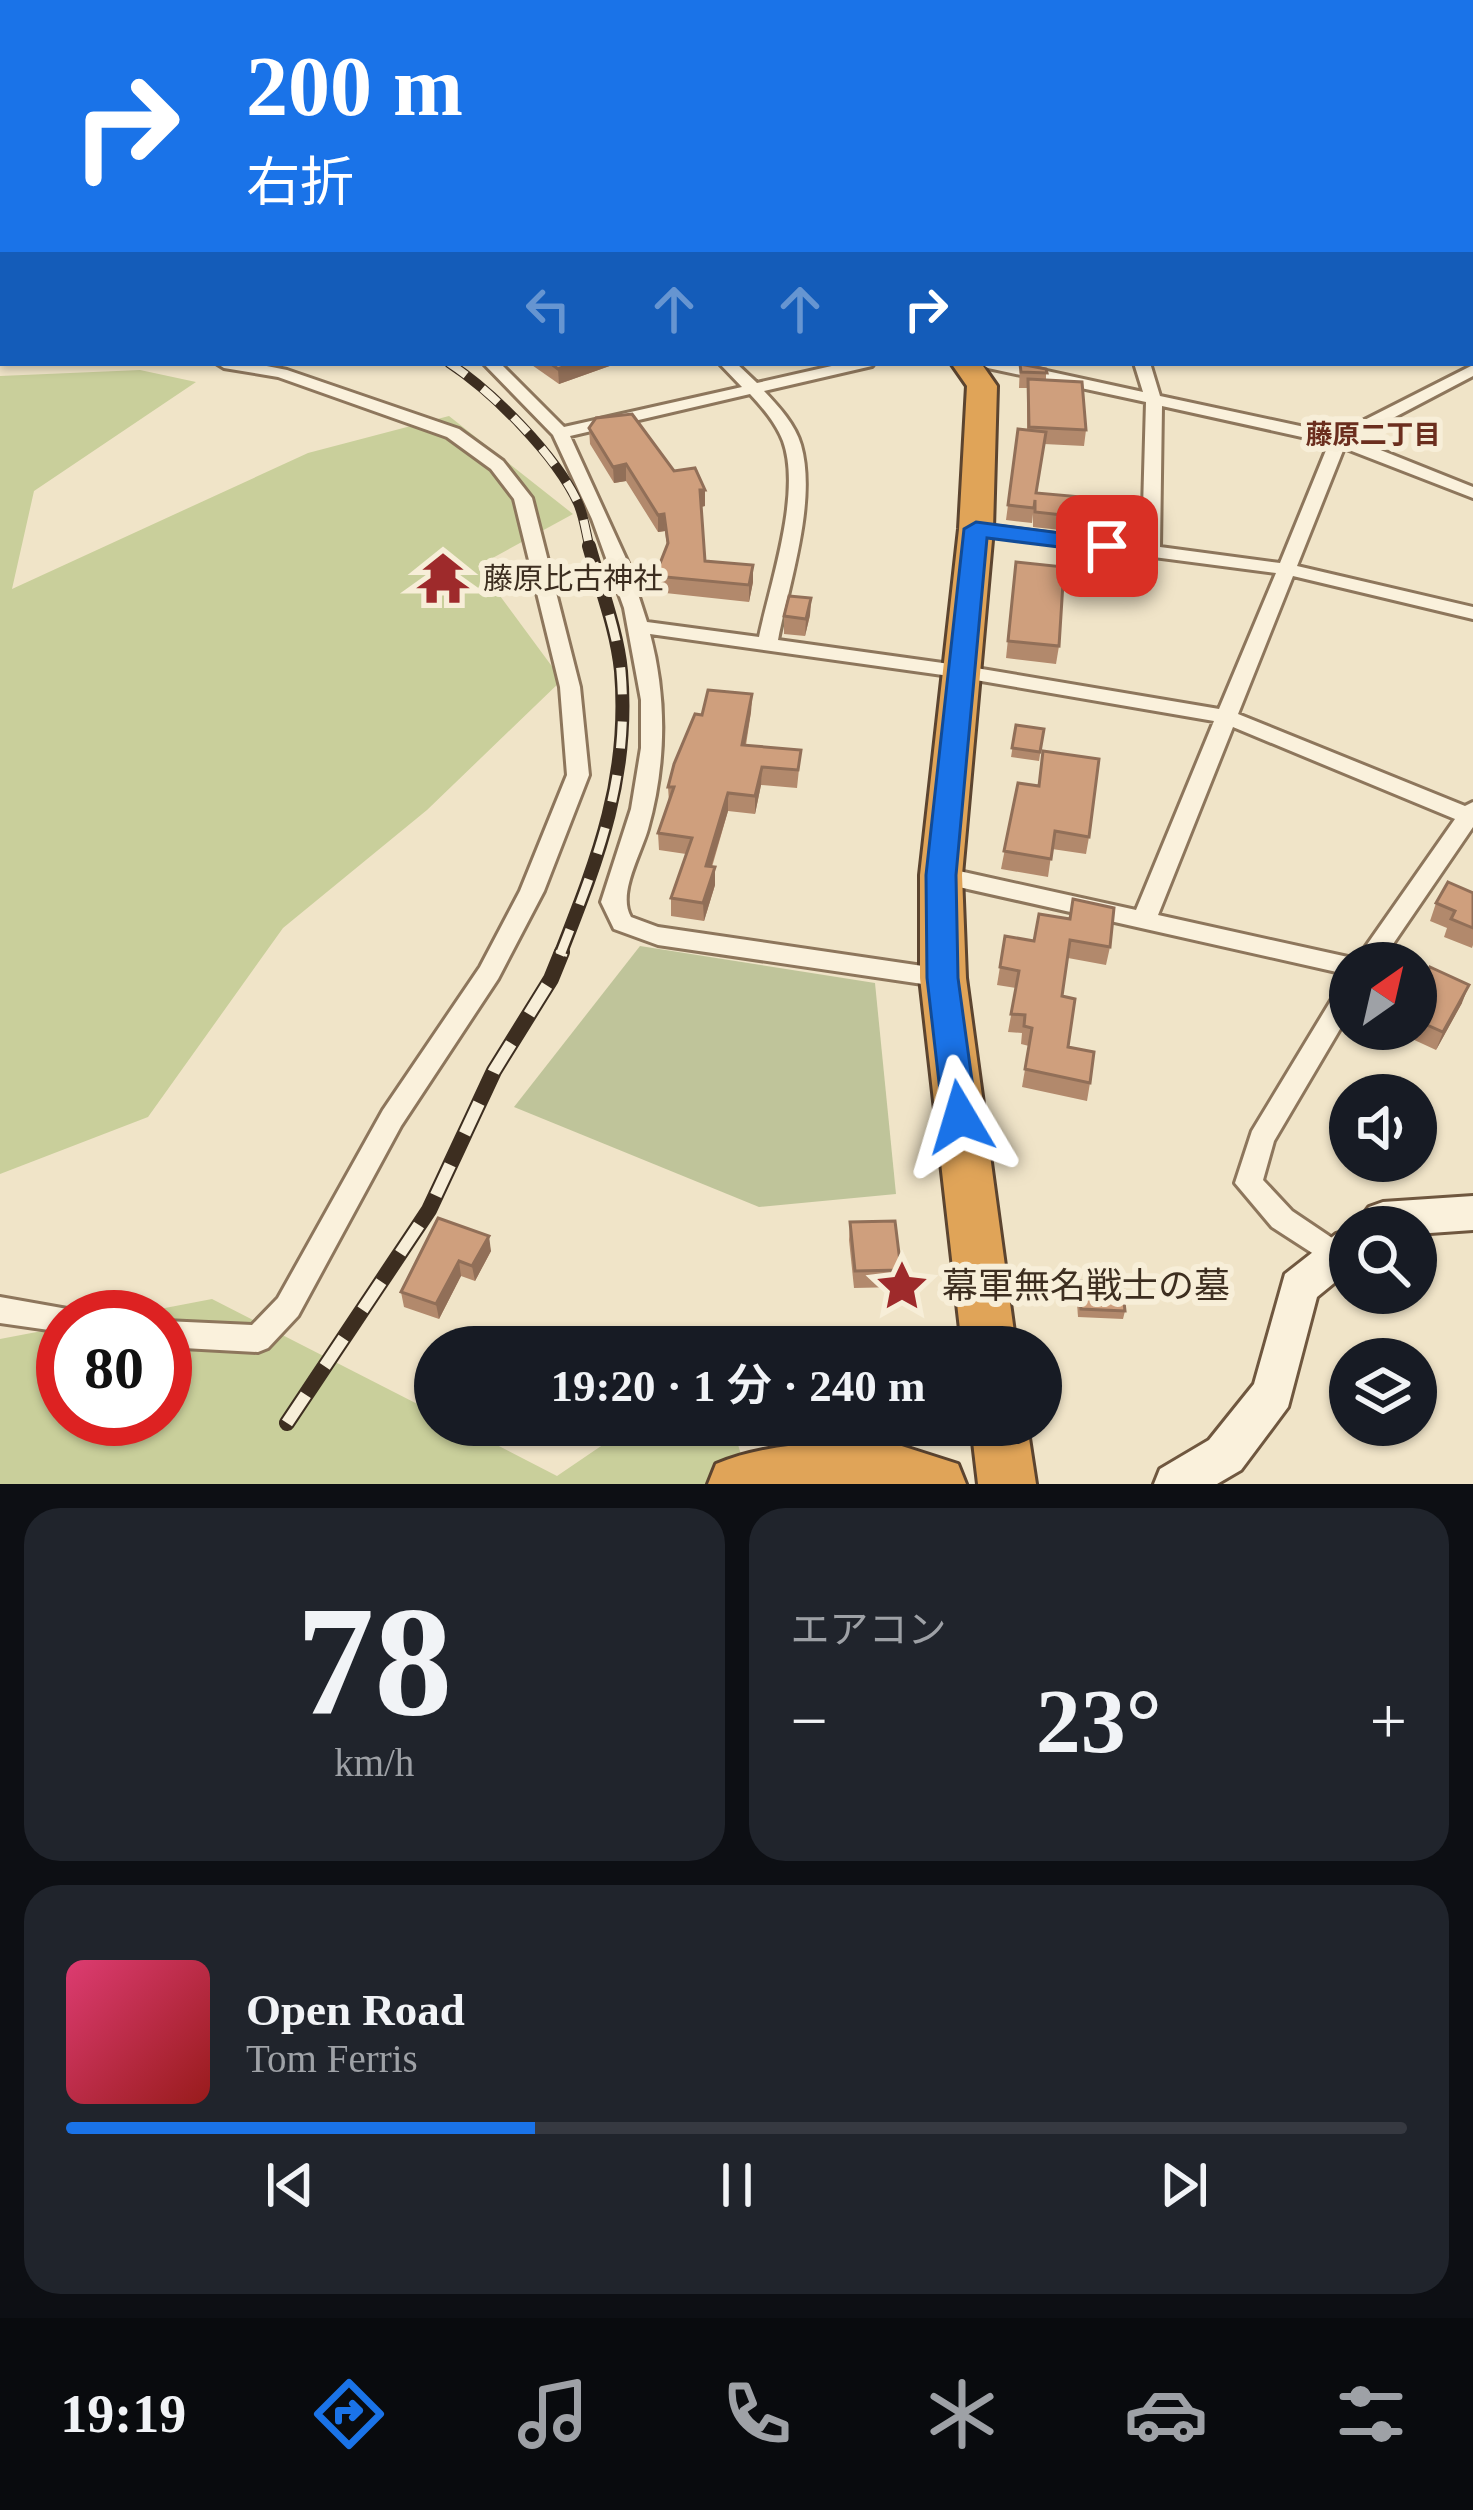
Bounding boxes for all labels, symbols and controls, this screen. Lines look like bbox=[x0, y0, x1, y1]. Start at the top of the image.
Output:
text: 200 m bbox=[246, 40, 463, 133]
icon: right bbox=[48, 48, 204, 204]
text: 右折 bbox=[246, 153, 354, 213]
icon: left bbox=[515, 276, 581, 342]
icon: ahead bbox=[641, 276, 707, 342]
icon: ahead bbox=[767, 276, 833, 342]
icon: right bbox=[893, 276, 959, 342]
district label: 藤原二丁目 bbox=[1306, 420, 1441, 450]
pin bbox=[1056, 495, 1158, 597]
icon: arrive bbox=[1074, 513, 1140, 579]
temple icon: 藤原比古神社 bbox=[414, 549, 472, 607]
place label: 藤原比古神社 bbox=[483, 562, 663, 595]
north arrow bbox=[1329, 942, 1437, 1050]
map controls bbox=[1329, 942, 1437, 1446]
position arrow bbox=[897, 1054, 1023, 1180]
button: sound bbox=[1329, 1074, 1437, 1182]
button: search bbox=[1329, 1206, 1437, 1314]
place icon: 幕軍無名戦士の墓 bbox=[873, 1257, 931, 1315]
place label: 幕軍無名戦士の墓 bbox=[942, 1266, 1230, 1306]
speed limit sign: 80 bbox=[36, 1290, 192, 1446]
button: layers bbox=[1329, 1338, 1437, 1446]
text: 19:20 · 1 分 · 240 m bbox=[551, 1361, 926, 1411]
text: 78 bbox=[296, 1575, 452, 1748]
text: エアコン bbox=[791, 1608, 947, 1651]
text: 23° bbox=[1036, 1672, 1162, 1771]
text: − bbox=[791, 1684, 828, 1757]
text: + bbox=[1370, 1684, 1407, 1757]
text: km/h bbox=[334, 1741, 414, 1784]
text: Open Road bbox=[246, 1985, 465, 2035]
text: Tom Ferris bbox=[246, 2037, 418, 2080]
icon: previous bbox=[257, 2152, 323, 2218]
icon: pause bbox=[704, 2152, 770, 2218]
icon: next bbox=[1151, 2152, 1217, 2218]
icon: directions bbox=[307, 2372, 391, 2456]
icon: music bbox=[511, 2372, 595, 2456]
icon: phone bbox=[715, 2372, 799, 2456]
icon: climate bbox=[920, 2372, 1004, 2456]
icon: car bbox=[1124, 2372, 1208, 2456]
icon: filters bbox=[1329, 2372, 1413, 2456]
text: 19:19 bbox=[60, 2384, 186, 2444]

